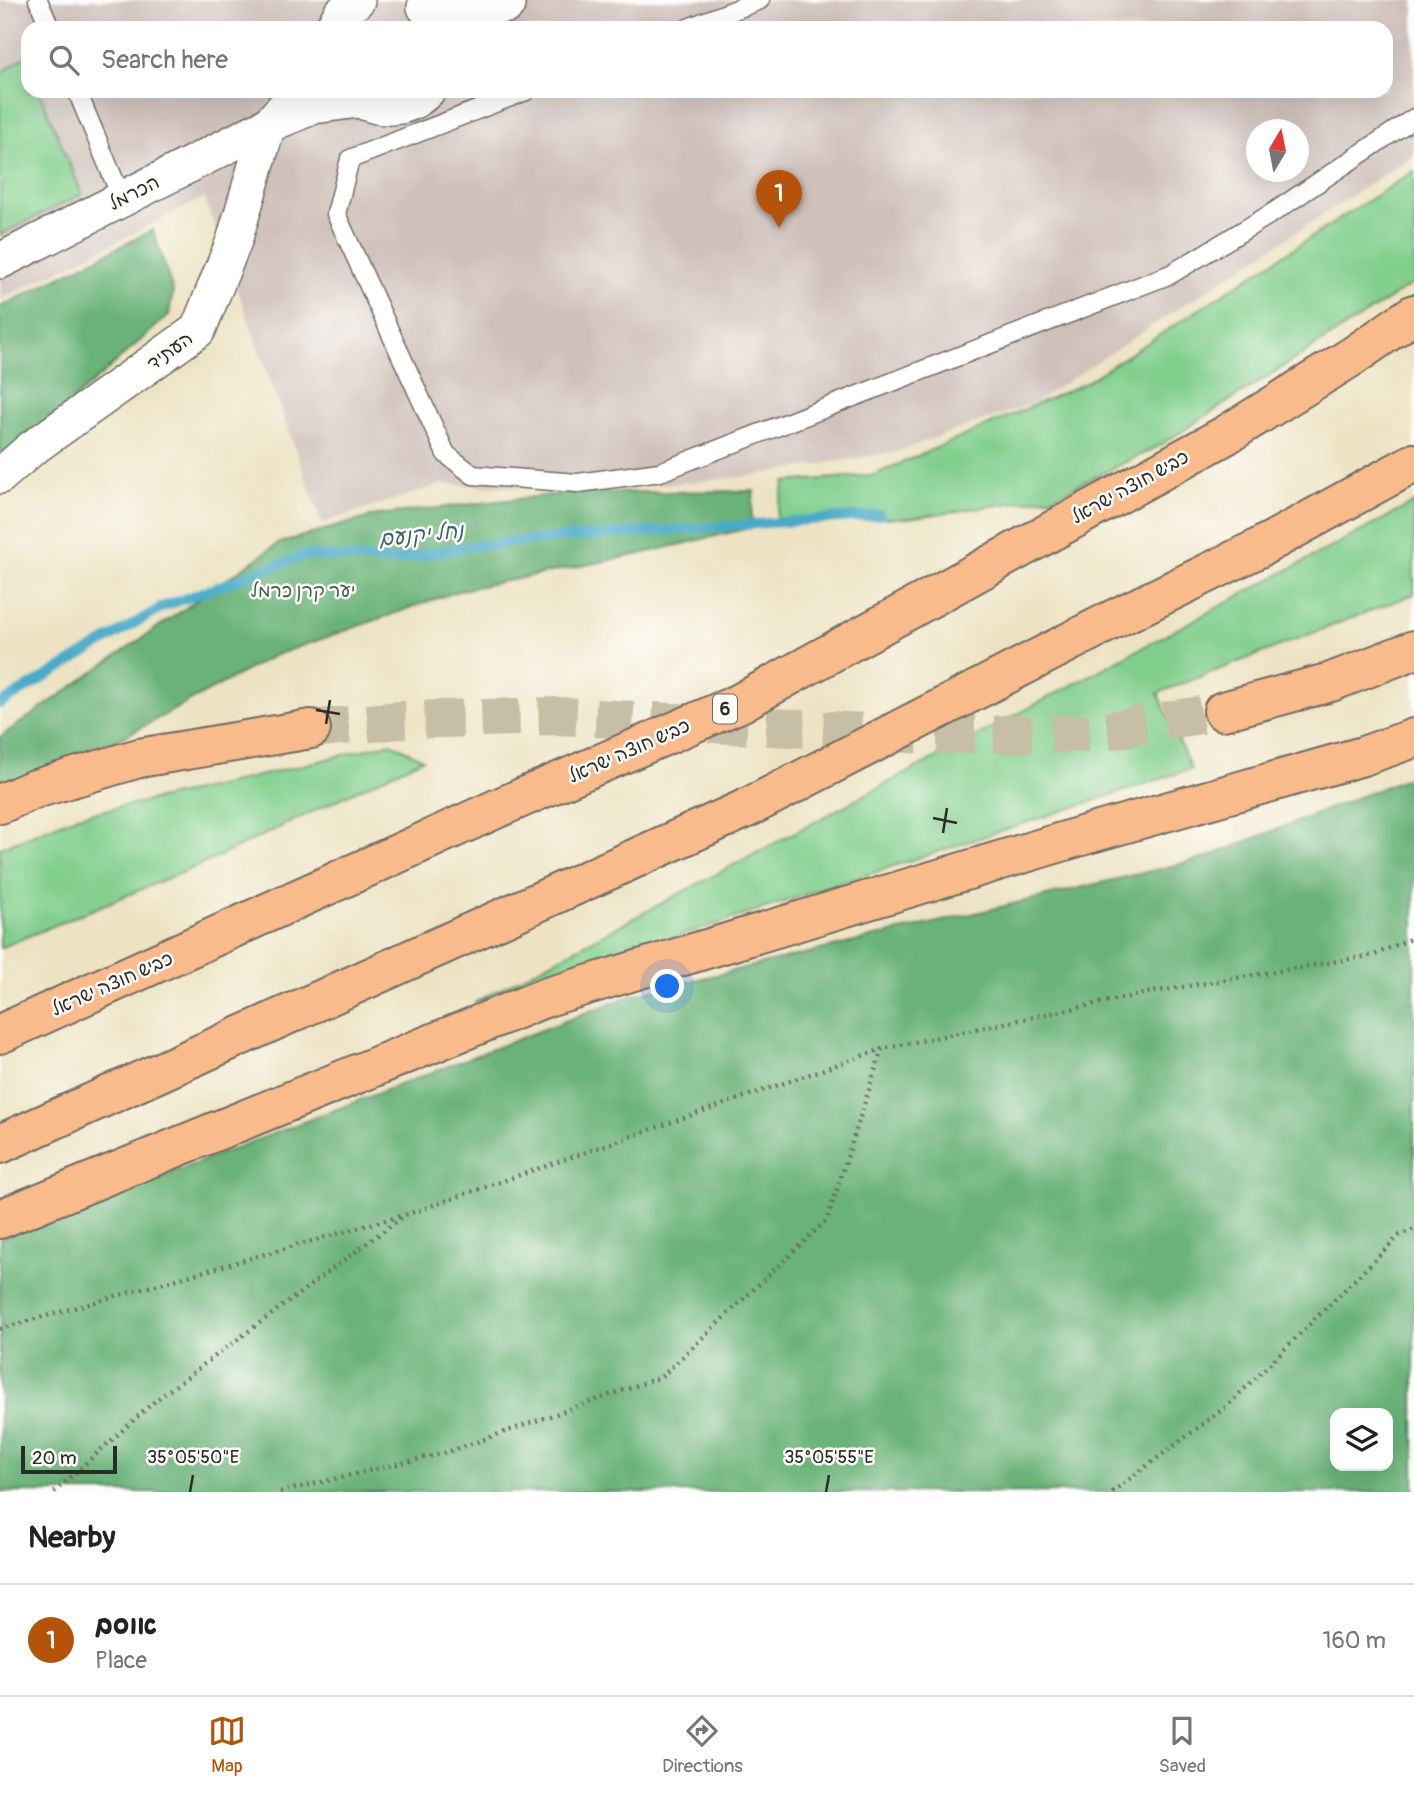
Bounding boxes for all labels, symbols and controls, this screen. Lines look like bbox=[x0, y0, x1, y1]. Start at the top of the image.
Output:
search box bbox=[21, 21, 1393, 98]
icon: search bbox=[45, 41, 83, 79]
text: Search here bbox=[101, 44, 228, 76]
north arrow bbox=[1246, 119, 1309, 182]
street label: הכרמל bbox=[105, 170, 163, 216]
pin: 1 bbox=[756, 170, 802, 228]
street label: העתיד bbox=[142, 326, 198, 376]
street label: כביש חוצה ישראל bbox=[1067, 445, 1193, 529]
water label: נחל יקנעם bbox=[377, 517, 466, 553]
park label: יער קרן כרמל bbox=[251, 579, 355, 603]
road number: 6 bbox=[713, 694, 737, 724]
street label: כביש חוצה ישראל bbox=[564, 713, 694, 789]
street label: כביש חוצה ישראל bbox=[47, 946, 177, 1022]
your location bbox=[650, 969, 684, 1003]
map controls bbox=[1330, 1408, 1393, 1471]
button: layers bbox=[1330, 1408, 1393, 1471]
scale bar bbox=[21, 1443, 117, 1475]
text: 20 m bbox=[32, 1446, 77, 1470]
text: 35°05'50"E bbox=[147, 1446, 239, 1469]
text: 35°05'55"E bbox=[784, 1446, 874, 1469]
text: Nearby bbox=[28, 1519, 115, 1556]
text: אוסם bbox=[95, 1610, 157, 1642]
text: 1 bbox=[47, 1626, 56, 1655]
text: 160 m bbox=[1322, 1626, 1386, 1655]
text: Place bbox=[95, 1646, 147, 1675]
tab: Map bbox=[208, 1712, 246, 1778]
tab: Directions bbox=[662, 1712, 743, 1778]
tab: Saved bbox=[1159, 1712, 1206, 1778]

